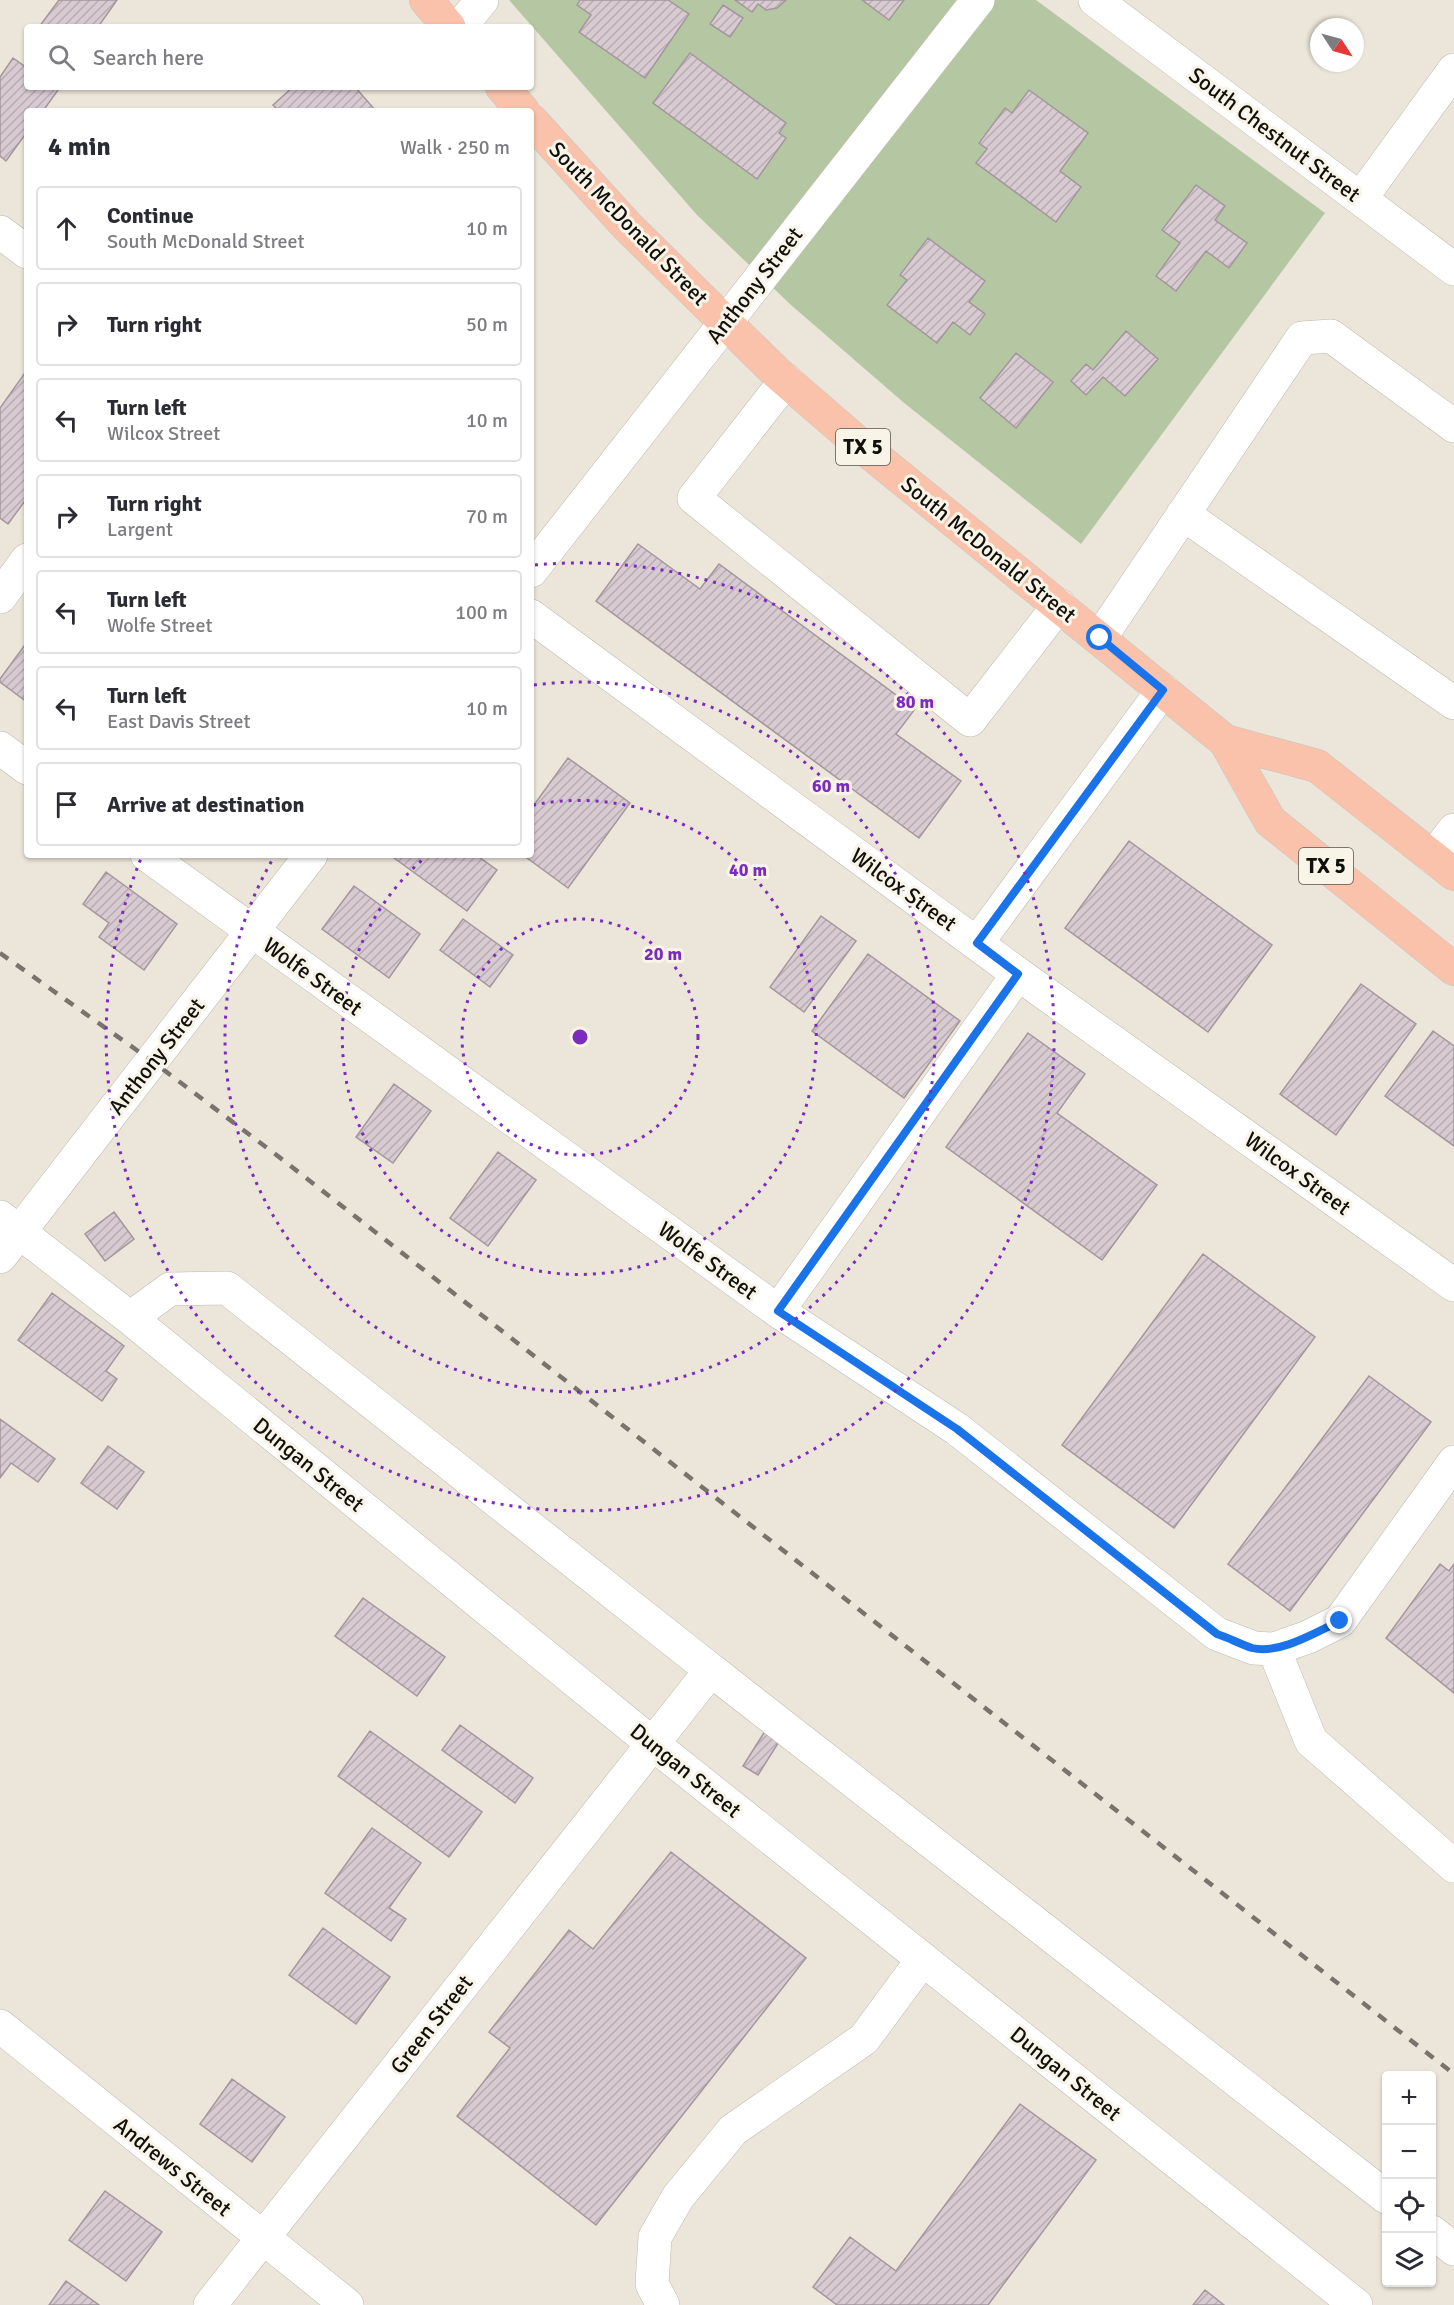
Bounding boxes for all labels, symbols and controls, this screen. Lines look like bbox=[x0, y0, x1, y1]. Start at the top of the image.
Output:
north arrow bbox=[1310, 18, 1364, 72]
search box bbox=[24, 24, 534, 90]
icon: search bbox=[45, 41, 78, 74]
text: Search here bbox=[93, 44, 204, 71]
street label: South Chestnut Street bbox=[1184, 61, 1366, 208]
text: 4 min bbox=[48, 131, 111, 163]
text: Walk · 250 m bbox=[400, 135, 510, 160]
street label: South McDonald Street bbox=[543, 136, 714, 311]
text: Continue bbox=[107, 202, 194, 229]
icon: ahead bbox=[50, 212, 83, 245]
text: 10 m bbox=[466, 216, 508, 241]
street label: Anthony Street bbox=[700, 221, 809, 349]
text: South McDonald Street bbox=[107, 229, 305, 254]
icon: right bbox=[50, 308, 83, 341]
text: Turn right bbox=[107, 311, 202, 338]
text: 50 m bbox=[466, 312, 508, 337]
text: Turn left bbox=[107, 394, 187, 421]
icon: left bbox=[50, 404, 83, 437]
text: 10 m bbox=[466, 408, 508, 433]
text: Wilcox Street bbox=[107, 421, 220, 446]
road number: TX 5 bbox=[836, 429, 890, 465]
street label: South McDonald Street bbox=[896, 471, 1082, 628]
text: Turn right bbox=[107, 490, 202, 517]
icon: right bbox=[50, 500, 83, 533]
text: 70 m bbox=[466, 504, 508, 529]
text: Largent bbox=[107, 517, 173, 542]
text: Turn left bbox=[107, 586, 187, 613]
icon: left bbox=[50, 596, 83, 629]
text: 100 m bbox=[455, 600, 508, 625]
text: Wolfe Street bbox=[107, 613, 212, 638]
route start bbox=[1086, 624, 1112, 650]
text: Turn left bbox=[107, 682, 187, 709]
text: 80 m bbox=[896, 691, 934, 713]
icon: left bbox=[50, 692, 83, 725]
text: 10 m bbox=[466, 696, 508, 721]
text: East Davis Street bbox=[107, 709, 251, 734]
text: 60 m bbox=[812, 775, 850, 797]
icon: arrive bbox=[50, 788, 83, 821]
text: Arrive at destination bbox=[107, 791, 304, 818]
street label: Wilcox Street bbox=[845, 842, 962, 937]
road number: TX 5 bbox=[1299, 848, 1353, 884]
text: 40 m bbox=[729, 859, 767, 881]
street label: Wolfe Street bbox=[258, 931, 368, 1022]
text: 20 m bbox=[644, 943, 682, 965]
street label: Anthony Street bbox=[102, 992, 211, 1120]
centre of rings bbox=[570, 1027, 590, 1047]
street label: Wilcox Street bbox=[1239, 1126, 1356, 1221]
street label: Wolfe Street bbox=[653, 1215, 763, 1306]
street label: Dungan Street bbox=[248, 1411, 370, 1518]
route end bbox=[1326, 1607, 1352, 1633]
street label: Dungan Street bbox=[625, 1717, 747, 1824]
street label: Green Street bbox=[384, 1969, 479, 2079]
street label: Dungan Street bbox=[1005, 2020, 1127, 2127]
map controls bbox=[1382, 2071, 1436, 2287]
button: + bbox=[1382, 2071, 1436, 2125]
street label: Andrews Street bbox=[109, 2111, 237, 2222]
button: − bbox=[1382, 2125, 1436, 2179]
button: locate bbox=[1382, 2179, 1436, 2233]
button: layers bbox=[1382, 2233, 1436, 2287]

